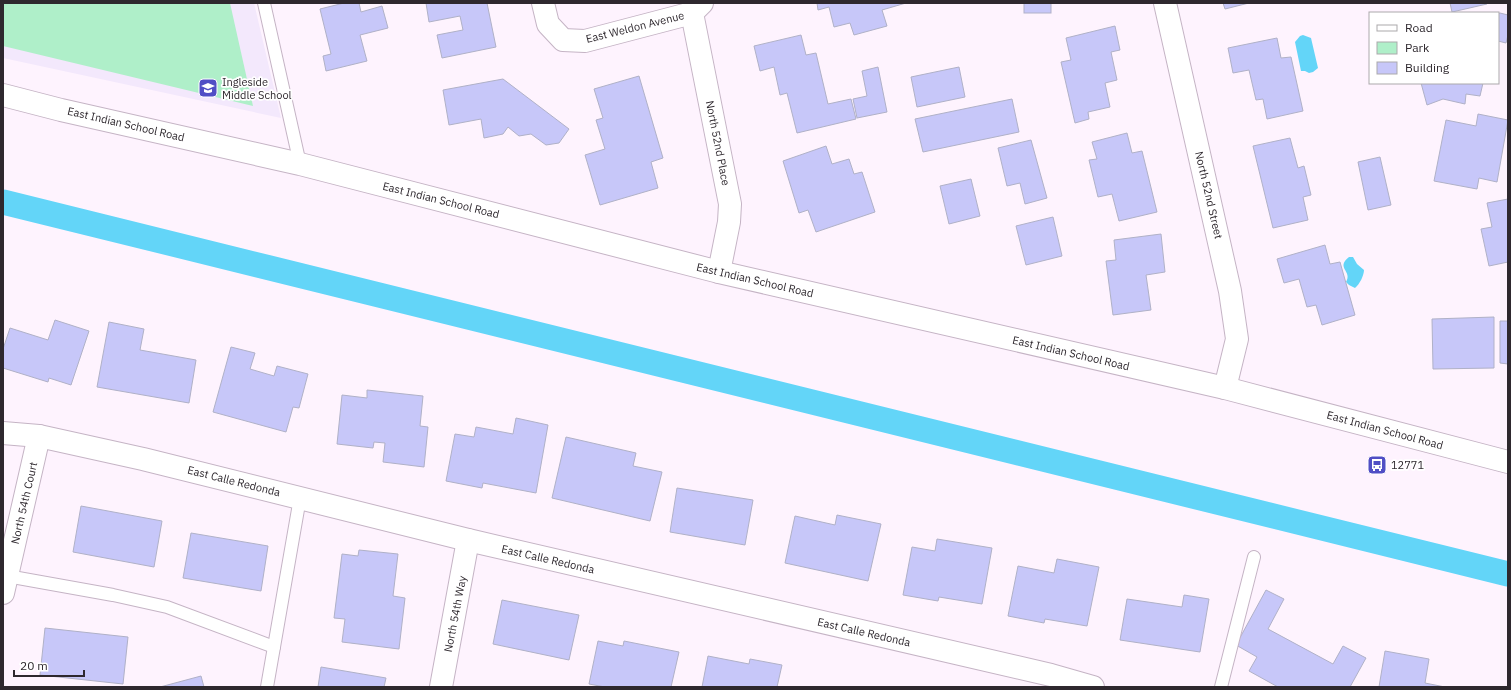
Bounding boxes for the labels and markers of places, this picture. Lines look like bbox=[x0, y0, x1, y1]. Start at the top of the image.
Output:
place label: Ingleside Middle School bbox=[222, 75, 292, 102]
school or university icon: Ingleside Middle School bbox=[197, 77, 219, 99]
bus stop icon: 12771 bbox=[1366, 454, 1388, 476]
place label: 12771 bbox=[1391, 458, 1424, 472]

